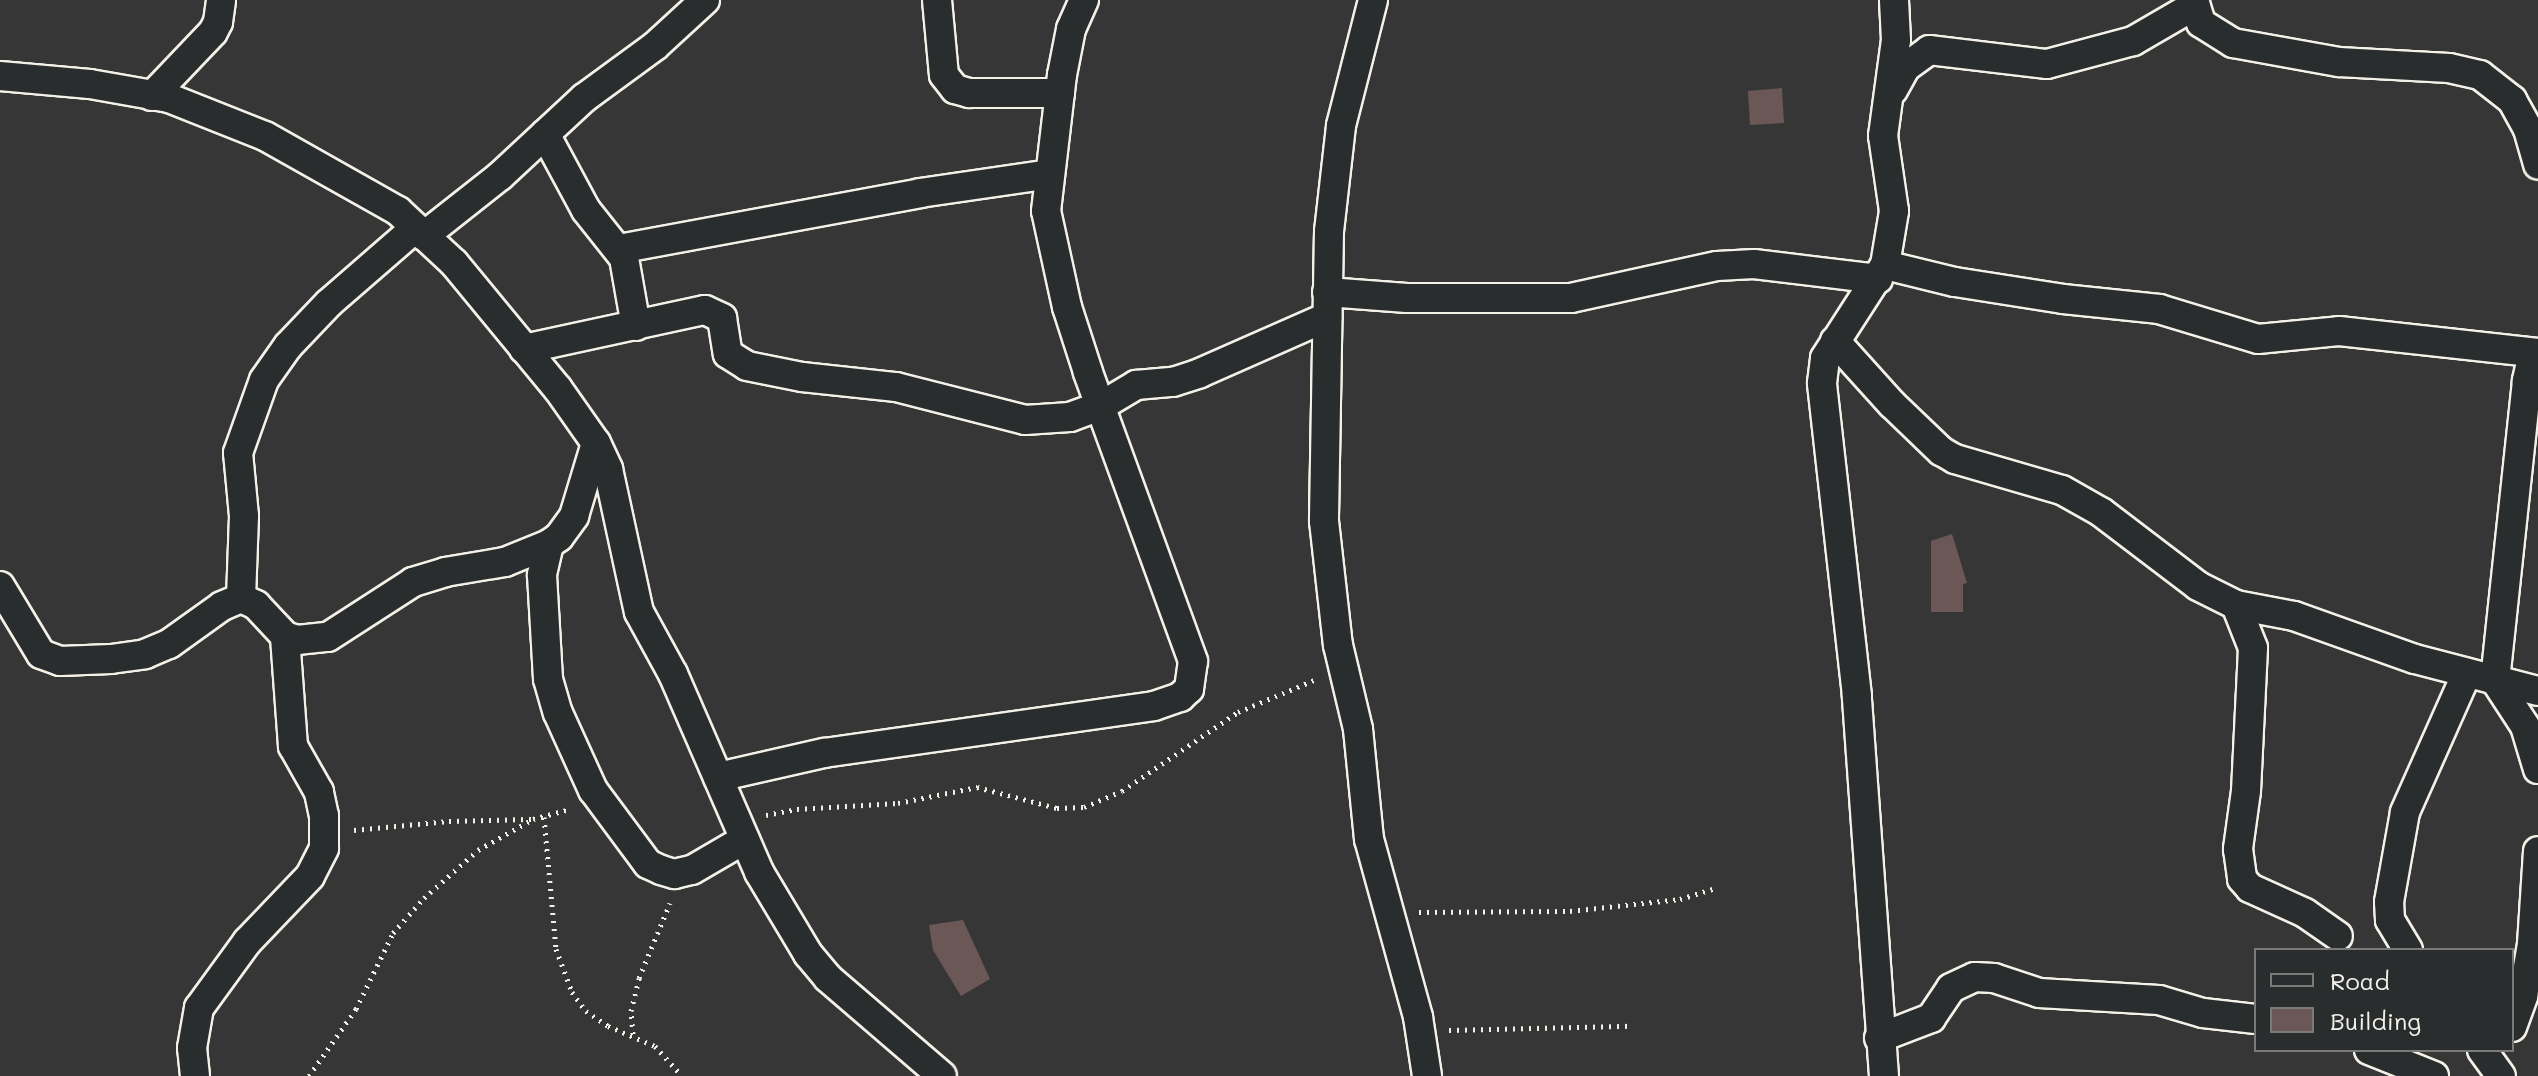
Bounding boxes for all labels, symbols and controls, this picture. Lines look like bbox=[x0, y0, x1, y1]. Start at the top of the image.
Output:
legend bbox=[2254, 948, 2514, 1052]
text: Road bbox=[2330, 965, 2390, 996]
text: Building bbox=[2330, 1005, 2421, 1036]

